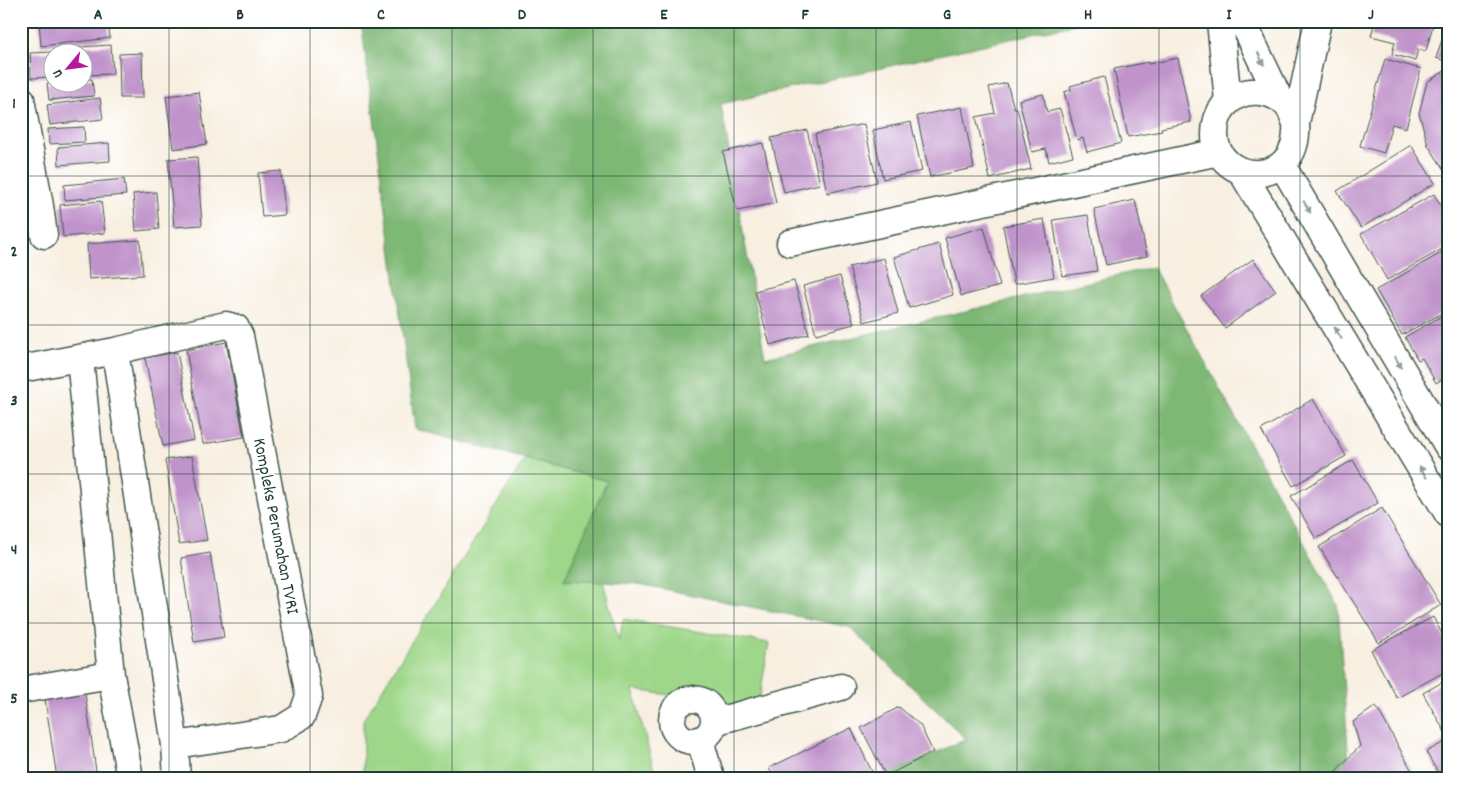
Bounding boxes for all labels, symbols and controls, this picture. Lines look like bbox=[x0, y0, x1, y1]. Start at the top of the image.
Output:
text: A bbox=[94, 4, 103, 27]
text: B bbox=[236, 4, 244, 27]
text: C bbox=[377, 4, 385, 27]
text: D bbox=[518, 4, 527, 27]
text: E bbox=[660, 4, 668, 27]
text: F bbox=[801, 4, 809, 27]
text: G bbox=[943, 4, 951, 27]
text: H bbox=[1084, 4, 1092, 27]
text: I bbox=[1227, 4, 1233, 27]
text: J bbox=[1368, 4, 1374, 27]
north arrow bbox=[42, 42, 92, 92]
one-way arrow bbox=[1257, 52, 1265, 66]
text: U bbox=[48, 65, 69, 81]
text: 1 bbox=[12, 93, 16, 116]
one-way arrow bbox=[1302, 200, 1311, 213]
text: 2 bbox=[11, 241, 18, 264]
one-way arrow bbox=[1334, 326, 1343, 339]
one-way arrow bbox=[1393, 355, 1402, 368]
text: 3 bbox=[10, 390, 18, 413]
street label: Kompleks Perumahan TVRI bbox=[245, 436, 304, 617]
one-way arrow bbox=[1418, 465, 1427, 478]
text: 4 bbox=[11, 539, 17, 562]
text: 5 bbox=[10, 688, 18, 711]

